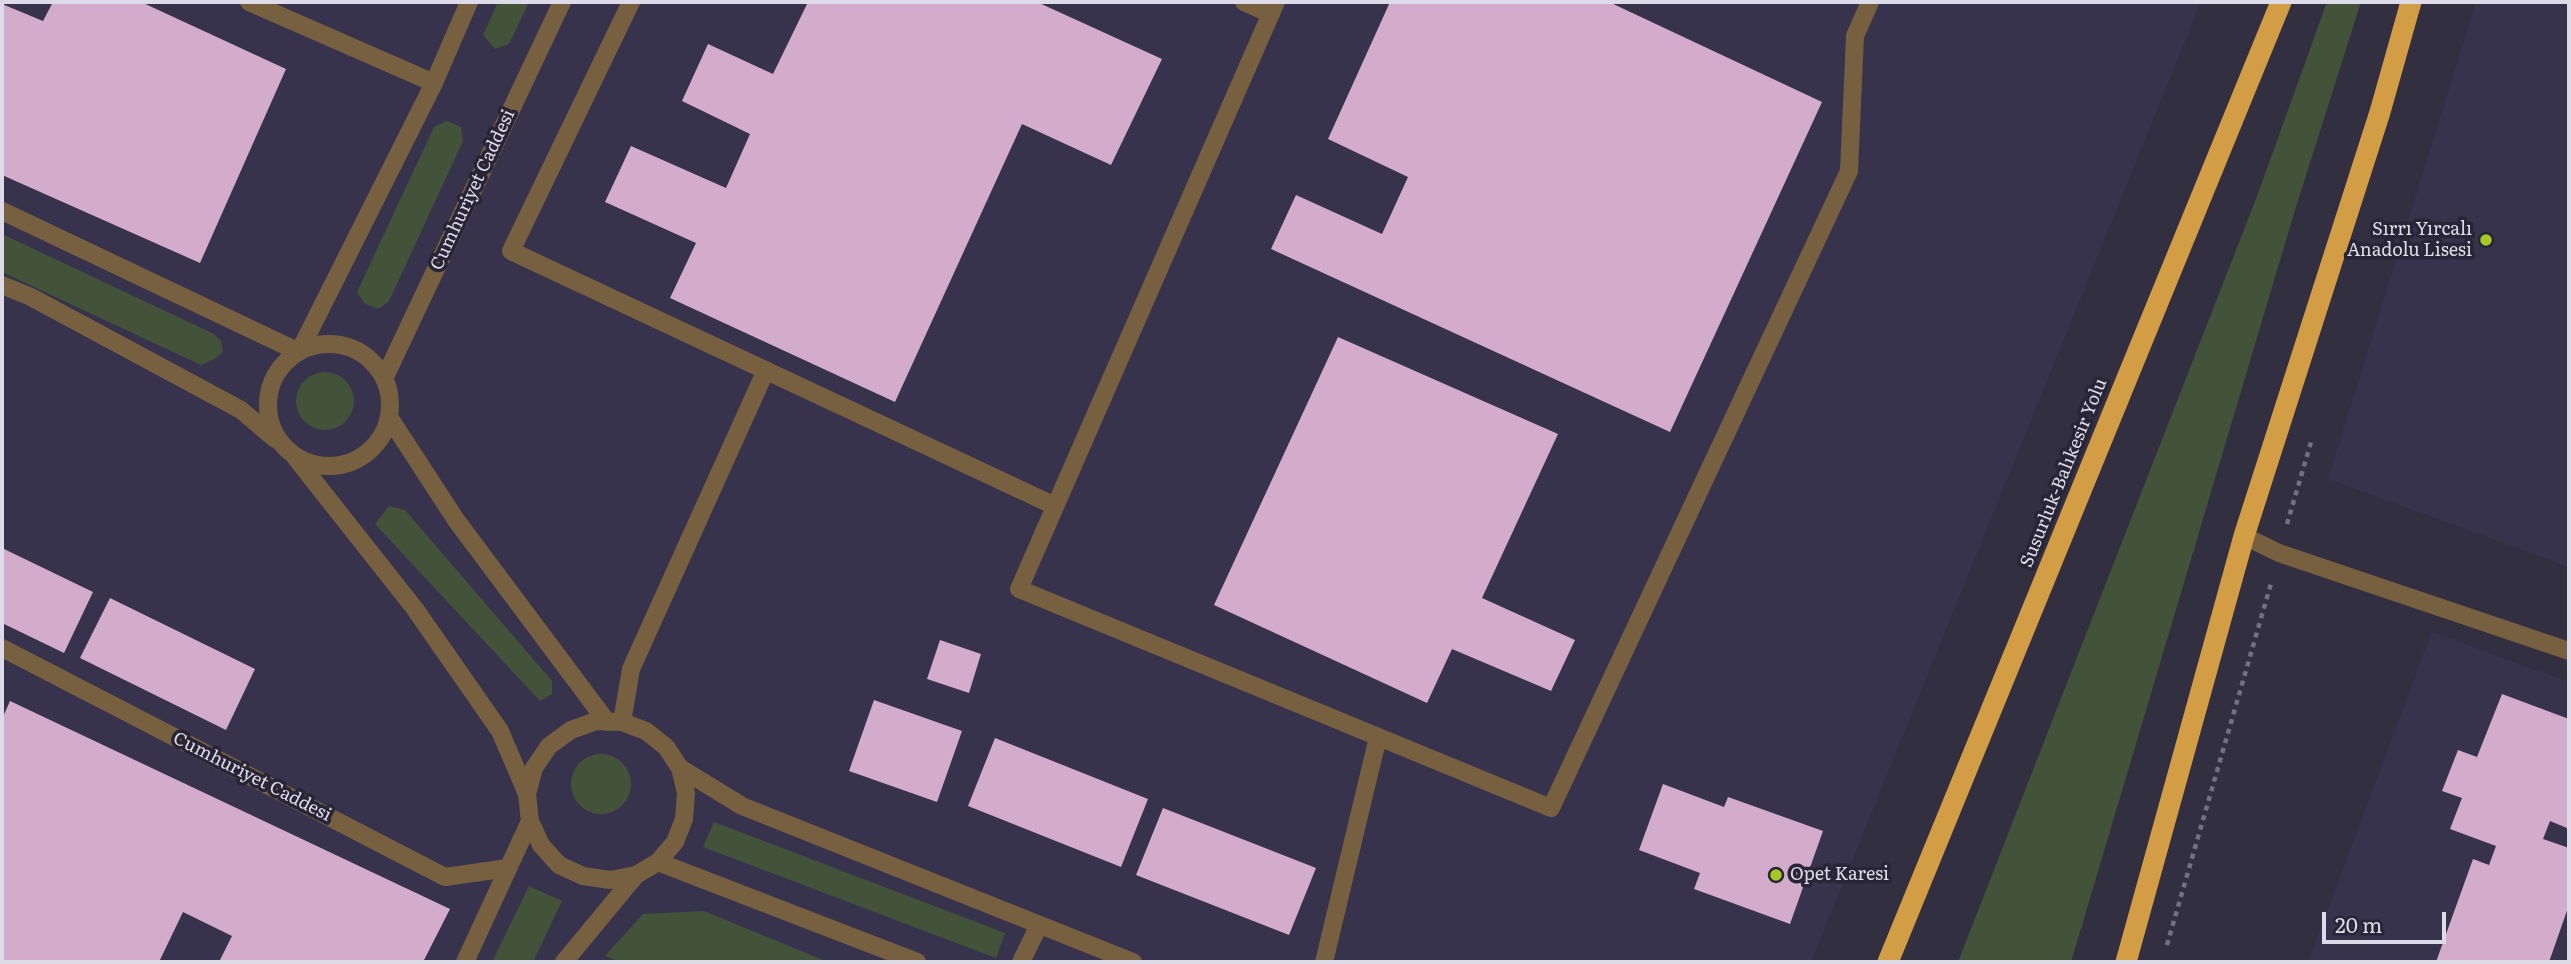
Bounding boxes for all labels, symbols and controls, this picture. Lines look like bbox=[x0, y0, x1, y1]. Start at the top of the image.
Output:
street label: Cumhuriyet Caddesi bbox=[426, 106, 520, 274]
place label: Sırrı Yırcalı Anadolu Lisesi bbox=[2347, 219, 2472, 262]
marker: Sırrı Yırcalı Anadolu Lisesi bbox=[2478, 232, 2494, 248]
street label: Susurluk-Balıkesir Yolu bbox=[2016, 375, 2112, 571]
street label: Cumhuriyet Caddesi bbox=[169, 728, 335, 826]
place label: Opet Karesi bbox=[1790, 864, 1889, 886]
marker: Opet Karesi bbox=[1768, 867, 1784, 883]
scale bar bbox=[2326, 898, 2450, 942]
text: 20 m bbox=[2335, 908, 2382, 939]

